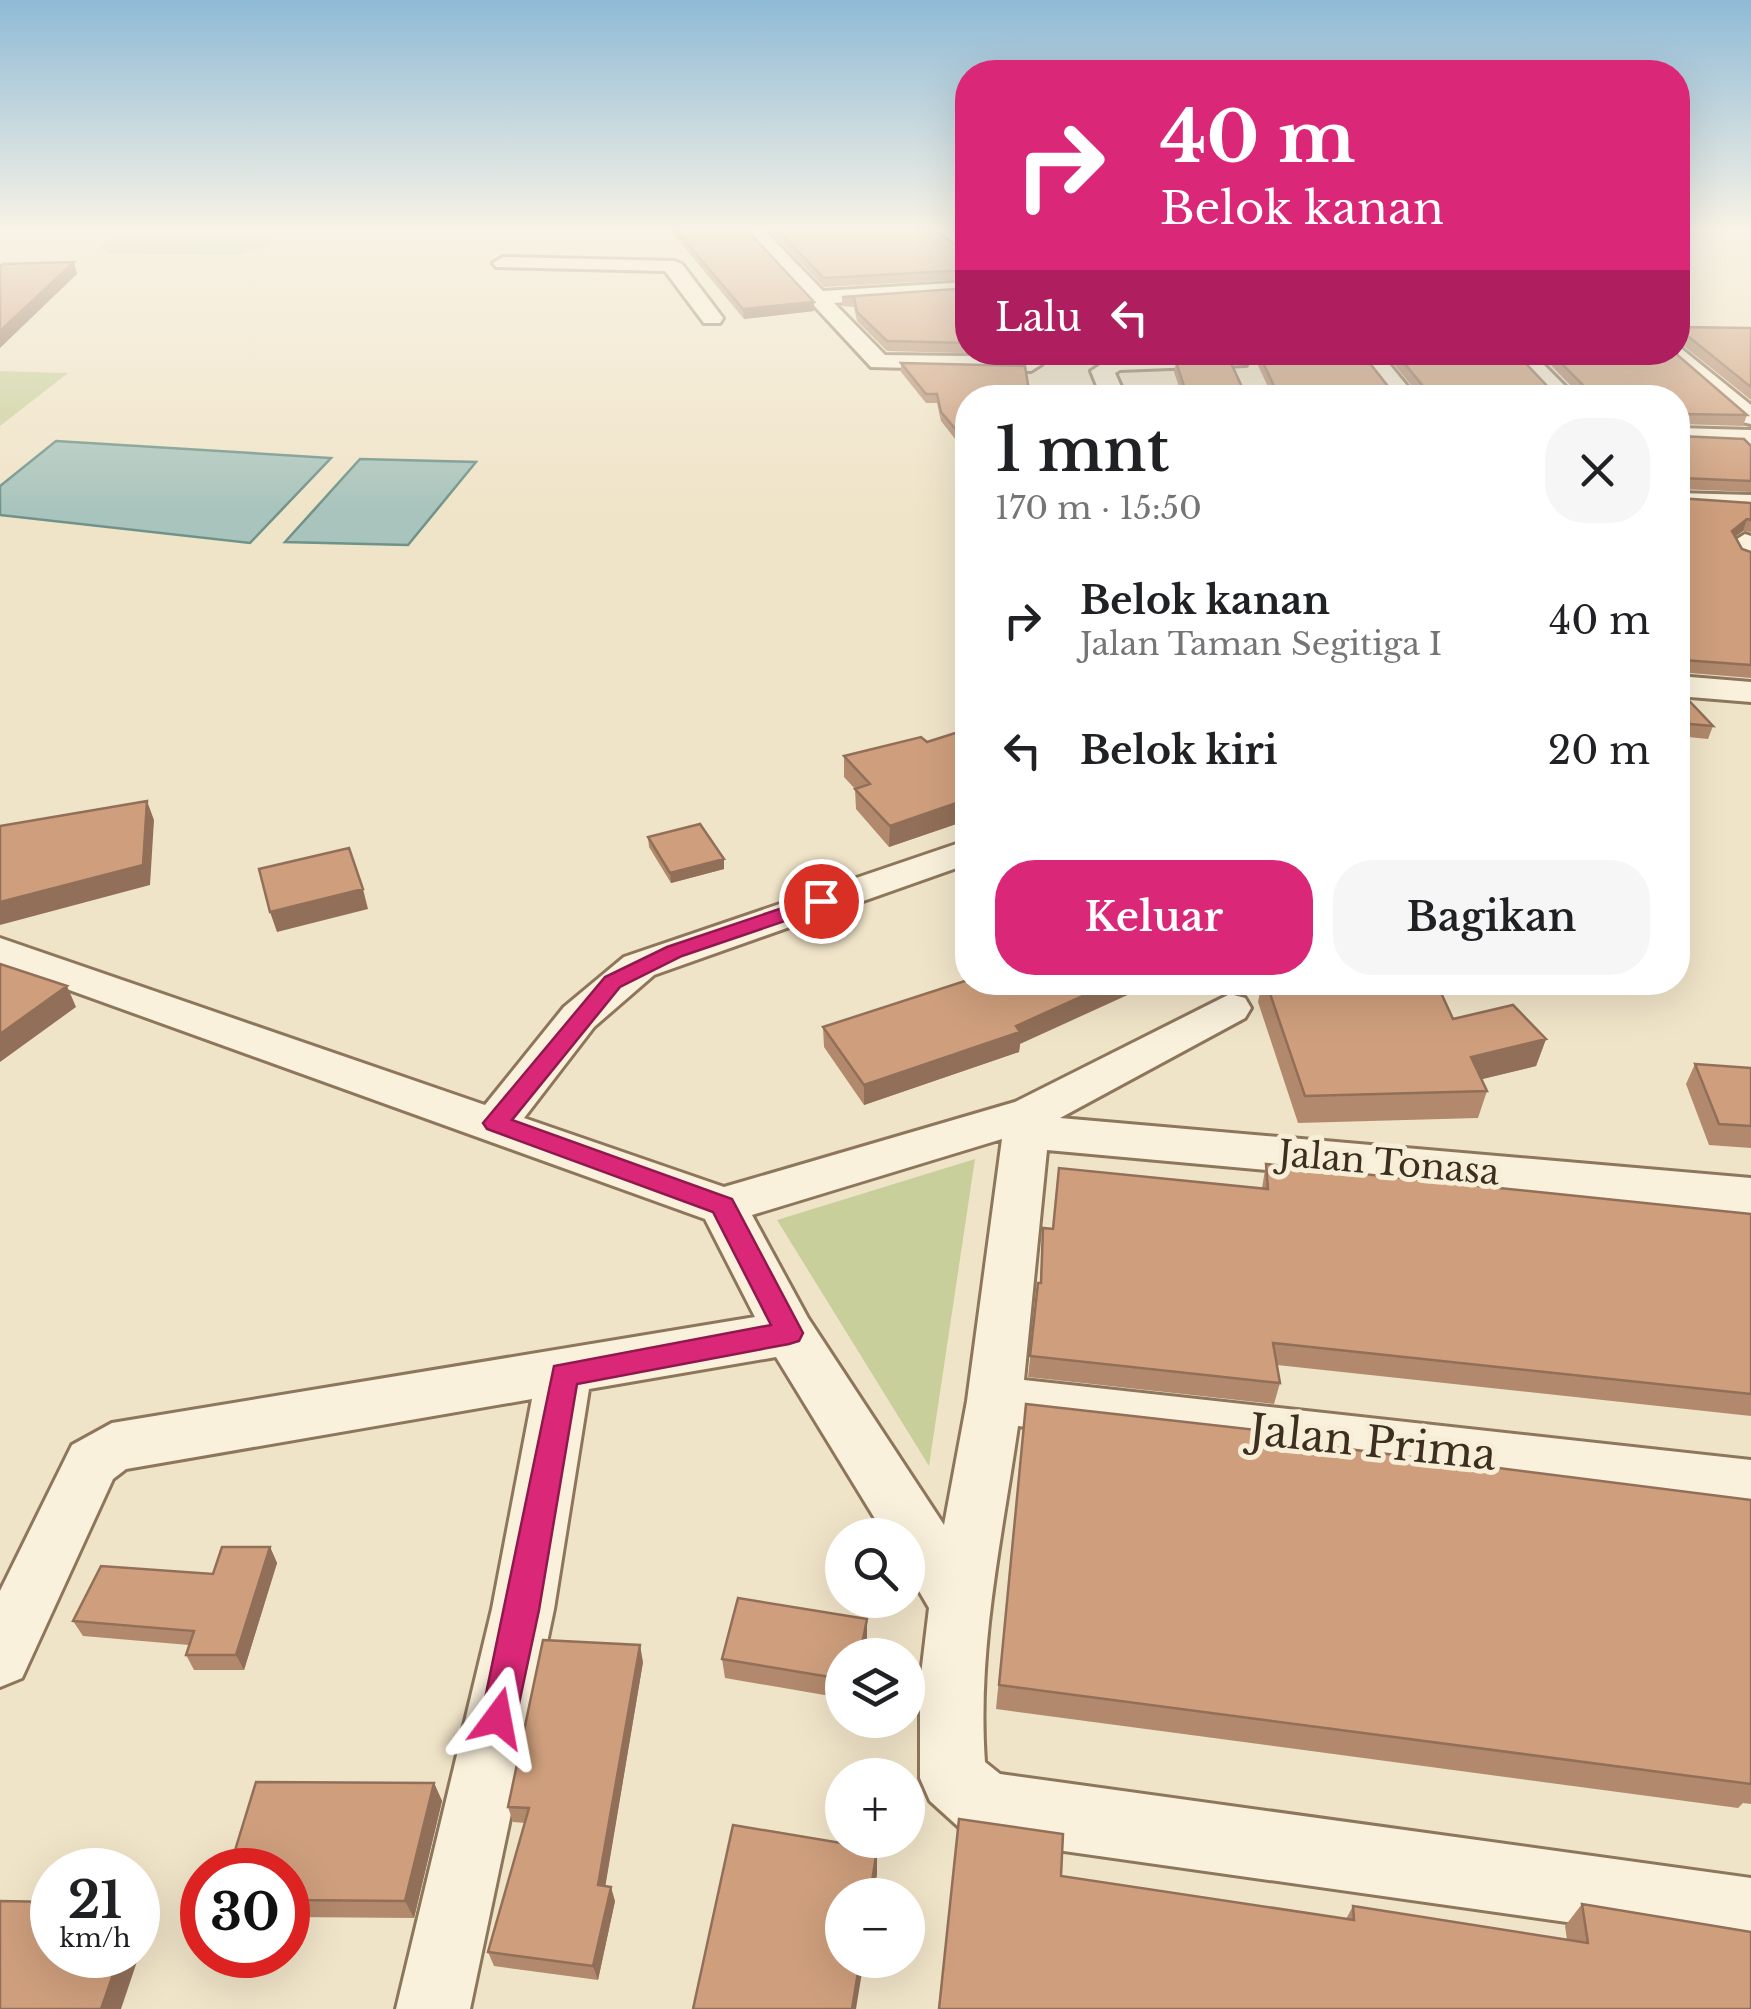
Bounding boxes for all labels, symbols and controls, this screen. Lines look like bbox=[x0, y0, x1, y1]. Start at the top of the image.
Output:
text: 40 m bbox=[1160, 94, 1355, 181]
icon: right bbox=[995, 100, 1125, 230]
text: Belok kanan bbox=[1160, 180, 1444, 236]
icon: left bbox=[1102, 290, 1157, 345]
text: Lalu bbox=[995, 294, 1082, 341]
text: 1 mnt bbox=[995, 413, 1169, 487]
button: close bbox=[1545, 418, 1650, 523]
text: 170 m · 15:50 bbox=[995, 488, 1202, 528]
text: Belok kanan bbox=[1080, 577, 1330, 624]
icon: right bbox=[995, 593, 1050, 648]
text: 40 m bbox=[1549, 597, 1650, 644]
text: Jalan Taman Segitiga I bbox=[1080, 624, 1442, 664]
icon: left bbox=[995, 723, 1050, 778]
text: Belok kiri bbox=[1080, 727, 1277, 774]
text: 20 m bbox=[1548, 727, 1650, 774]
pin bbox=[779, 859, 864, 944]
button: Keluar bbox=[995, 860, 1313, 975]
button: Bagikan bbox=[1333, 860, 1650, 975]
icon: arrive bbox=[794, 874, 849, 929]
street label: Jalan Tonasa bbox=[1273, 1131, 1502, 1194]
street label: Jalan Prima bbox=[1242, 1403, 1500, 1481]
map controls bbox=[825, 1518, 925, 1978]
button: search bbox=[825, 1518, 925, 1618]
button: layers bbox=[825, 1638, 925, 1738]
position arrow bbox=[446, 1666, 550, 1770]
button: + bbox=[825, 1758, 925, 1858]
speed limit sign: 30 bbox=[180, 1848, 310, 1978]
text: 21 bbox=[68, 1869, 122, 1932]
button: − bbox=[825, 1878, 925, 1978]
text: km/h bbox=[60, 1923, 130, 1954]

